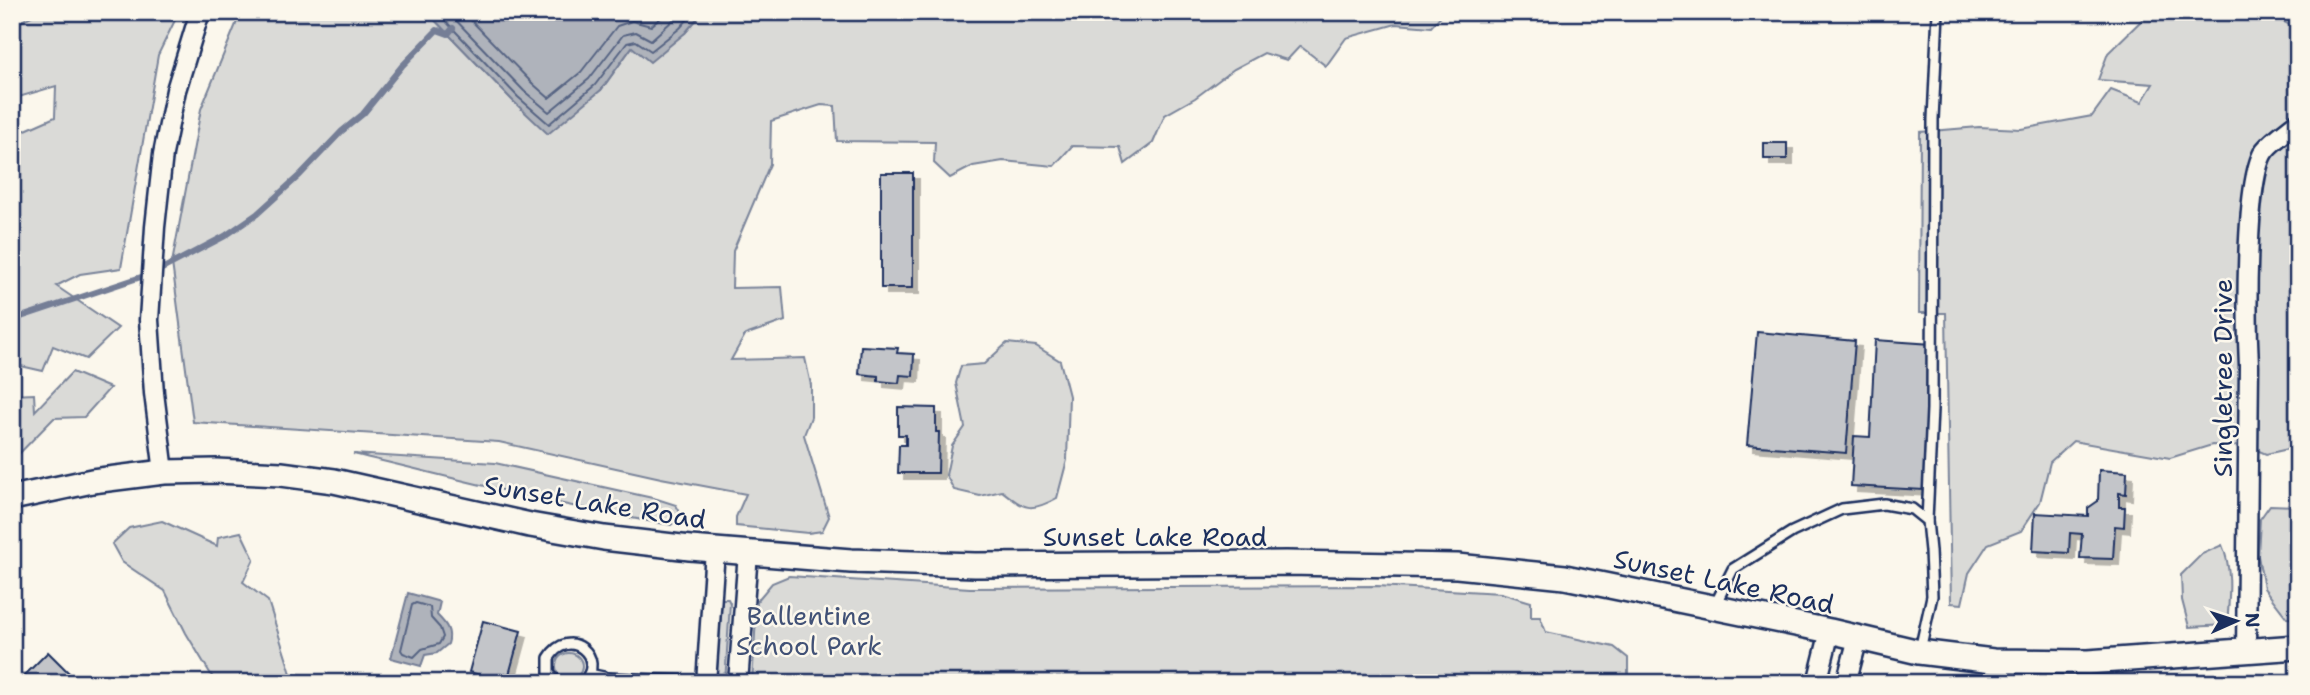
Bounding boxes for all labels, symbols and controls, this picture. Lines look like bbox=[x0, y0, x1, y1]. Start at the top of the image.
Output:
street label: Singletree Drive bbox=[2205, 279, 2240, 477]
street label: Sunset Lake Road bbox=[481, 467, 709, 537]
street label: Sunset Lake Road bbox=[1043, 519, 1267, 554]
street label: Sunset Lake Road bbox=[1611, 541, 1837, 621]
north arrow bbox=[2202, 586, 2272, 656]
park label: Ballentine School Park bbox=[736, 598, 882, 663]
text: N bbox=[2240, 612, 2265, 628]

